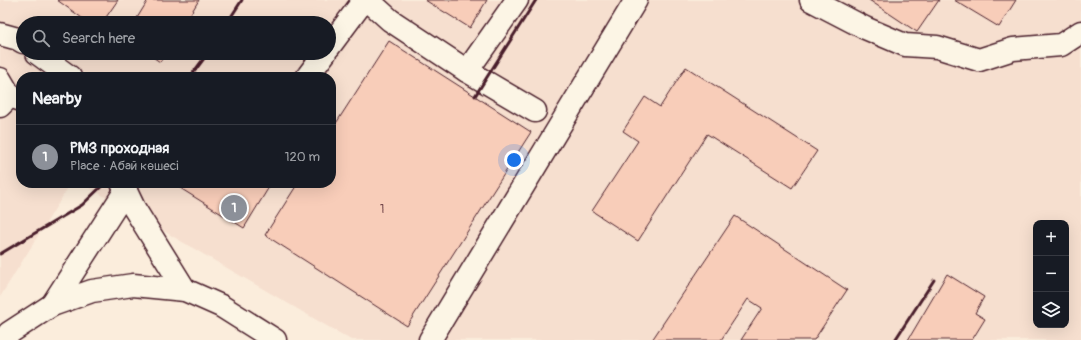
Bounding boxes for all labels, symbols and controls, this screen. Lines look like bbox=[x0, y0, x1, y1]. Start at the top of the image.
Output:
search box bbox=[16, 16, 336, 60]
icon: search bbox=[30, 27, 52, 49]
text: Search here bbox=[62, 29, 135, 48]
text: Nearby bbox=[32, 88, 81, 109]
text: РМЗ проходная bbox=[70, 139, 169, 158]
text: 1 bbox=[42, 149, 48, 165]
text: 120 m bbox=[284, 149, 320, 165]
your location bbox=[504, 150, 524, 170]
text: Place · Абай көшесі bbox=[70, 158, 179, 174]
pin: 1 bbox=[221, 193, 247, 223]
house number: 1 bbox=[380, 202, 384, 217]
map controls bbox=[1033, 220, 1069, 328]
button: + bbox=[1033, 220, 1069, 256]
button: − bbox=[1033, 256, 1069, 292]
button: layers bbox=[1033, 292, 1069, 328]

